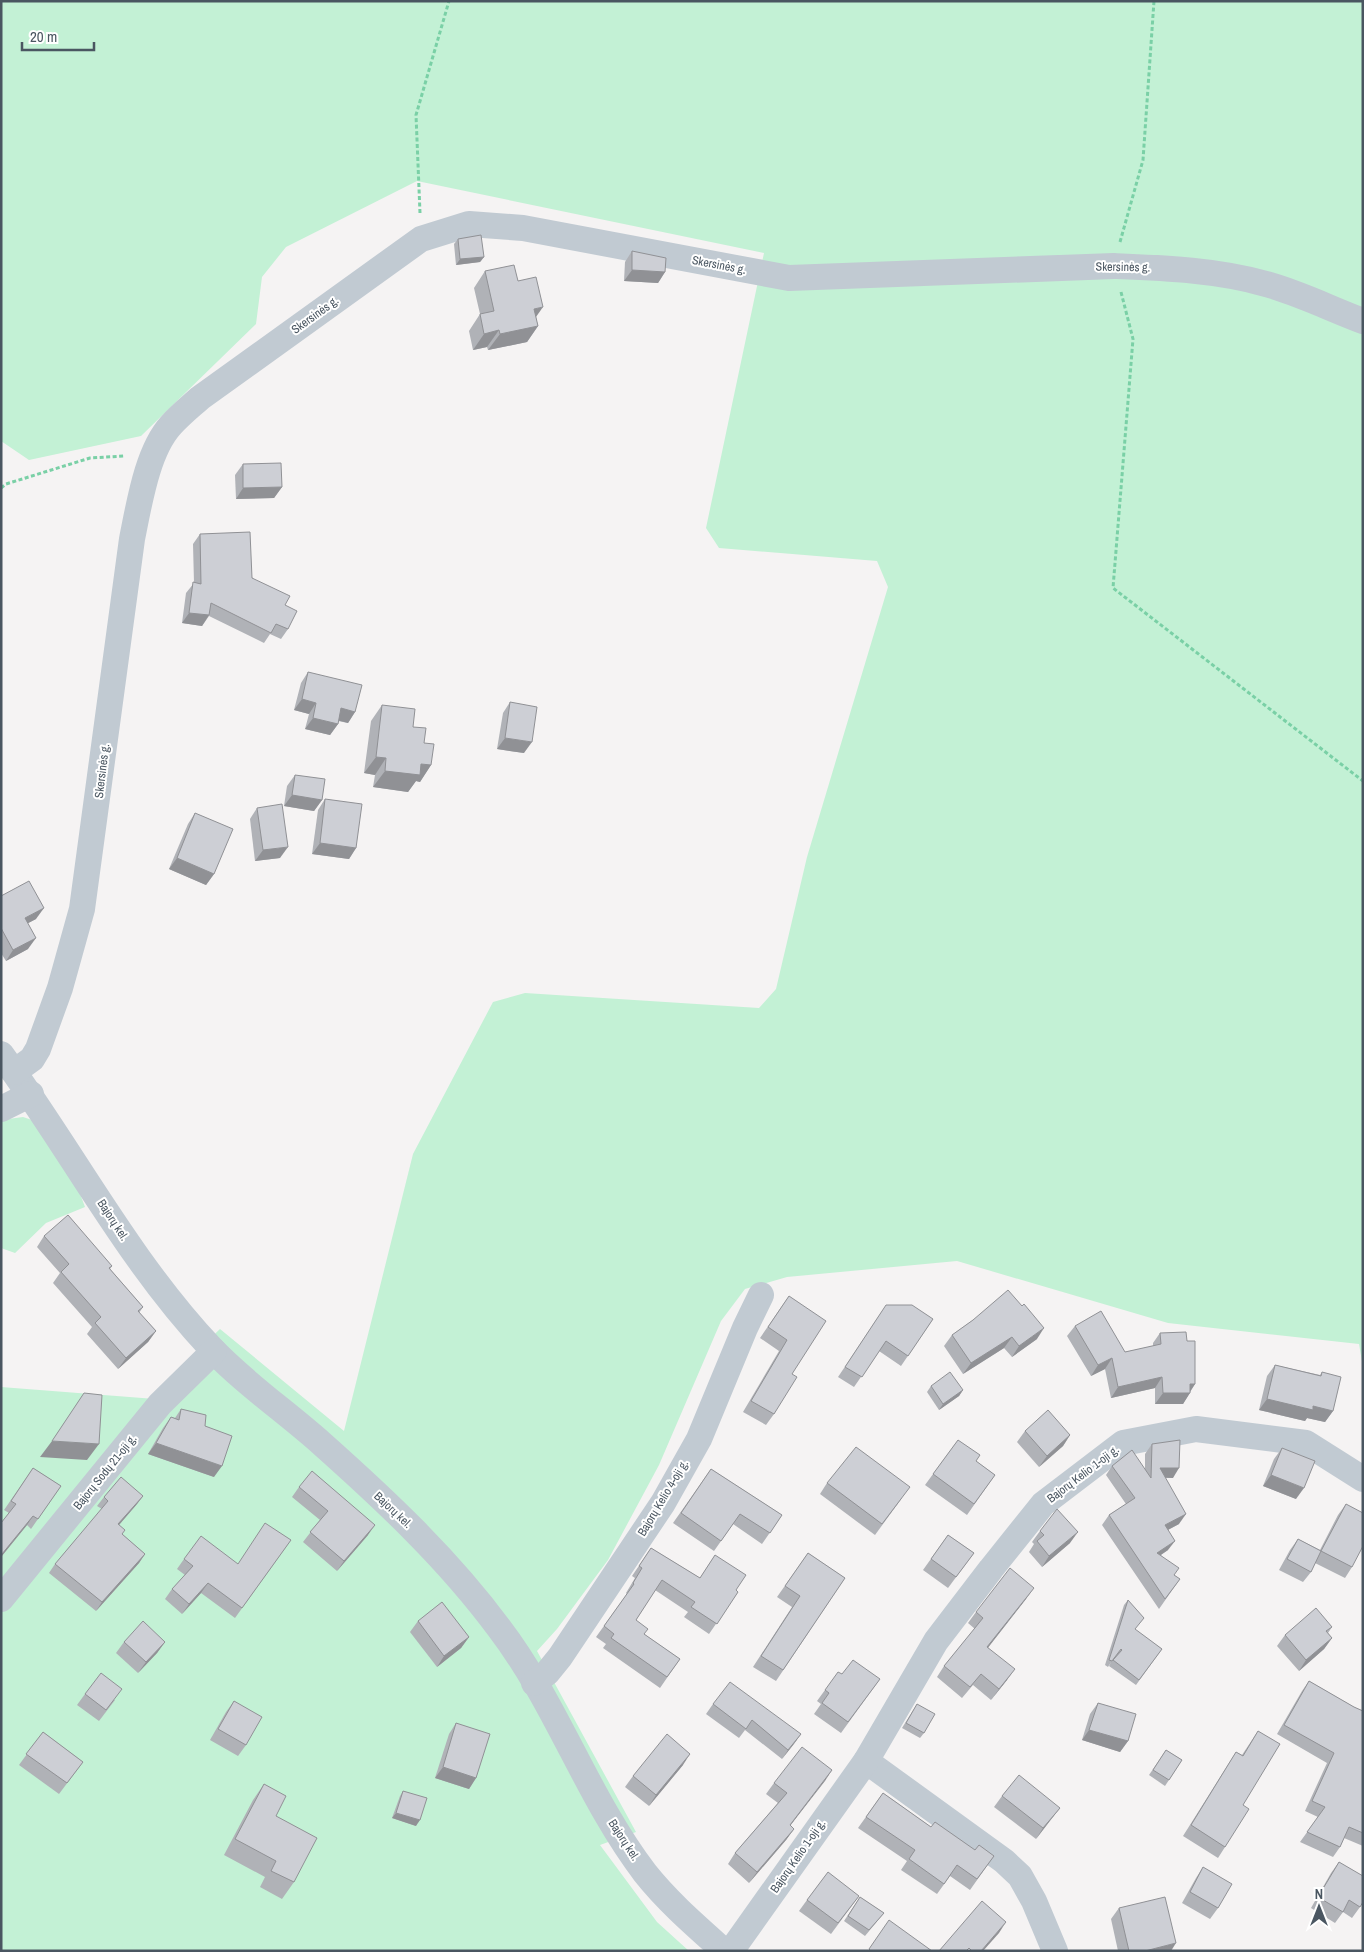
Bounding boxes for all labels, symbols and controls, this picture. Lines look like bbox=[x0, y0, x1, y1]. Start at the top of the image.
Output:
scale bar bbox=[22, 20, 95, 52]
text: 20 m bbox=[30, 26, 57, 47]
street label: Skersinės g. bbox=[691, 252, 747, 278]
street label: Skersinės g. bbox=[1096, 259, 1150, 275]
street label: Skersinės g. bbox=[288, 292, 342, 338]
street label: Skersinės g. bbox=[91, 743, 113, 799]
street label: Bajorų kel. bbox=[94, 1196, 132, 1244]
street label: Bajorų Sodų 21-oji g. bbox=[70, 1431, 140, 1513]
street label: Bajorų Kelio 1-oji g. bbox=[1044, 1442, 1122, 1506]
street label: Bajorų Kelio 4-oji g. bbox=[634, 1457, 692, 1539]
street label: Bajorų kel. bbox=[371, 1488, 415, 1532]
street label: Bajorų kel. bbox=[605, 1816, 643, 1864]
street label: Bajorų Kelio 1-oji g. bbox=[767, 1816, 829, 1896]
north arrow bbox=[1294, 1882, 1344, 1932]
text: N bbox=[1315, 1885, 1323, 1903]

